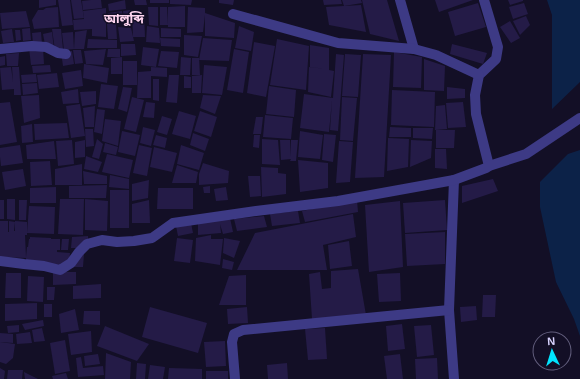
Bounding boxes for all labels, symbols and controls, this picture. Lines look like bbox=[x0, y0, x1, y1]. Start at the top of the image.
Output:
district label: আলুব্দি bbox=[103, 11, 144, 27]
north arrow bbox=[532, 331, 572, 371]
text: N bbox=[547, 335, 556, 347]

